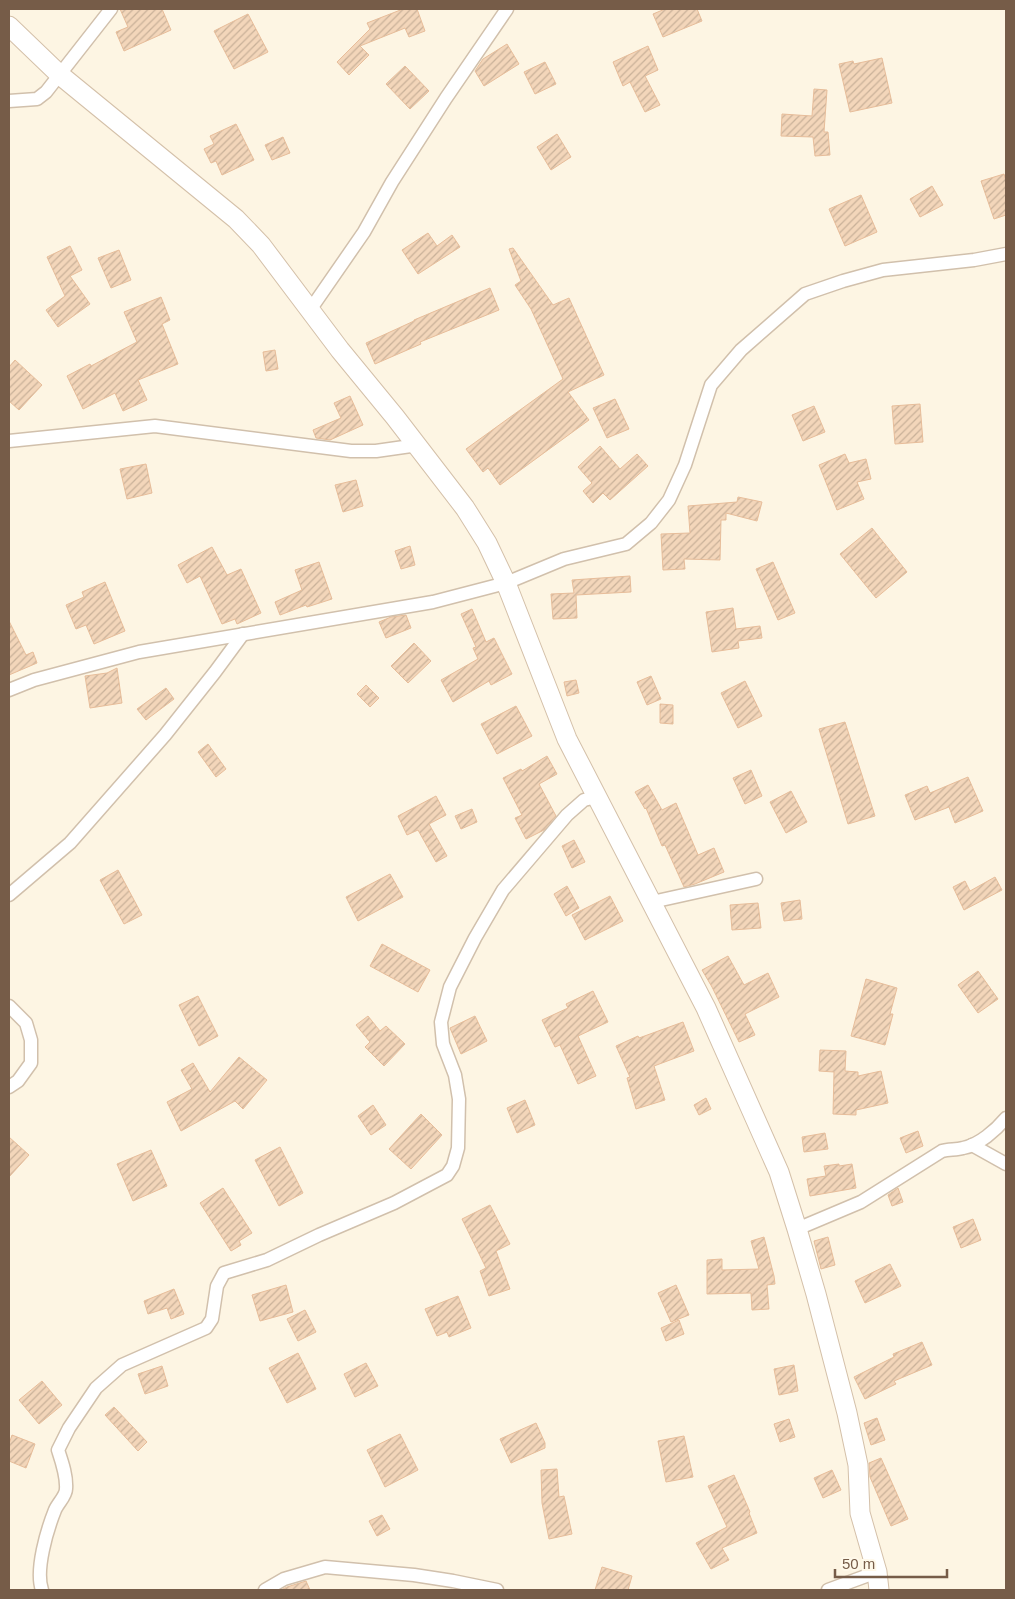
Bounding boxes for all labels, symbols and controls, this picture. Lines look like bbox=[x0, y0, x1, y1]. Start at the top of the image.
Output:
scale bar bbox=[835, 1546, 948, 1578]
text: 50 m bbox=[842, 1555, 875, 1572]

